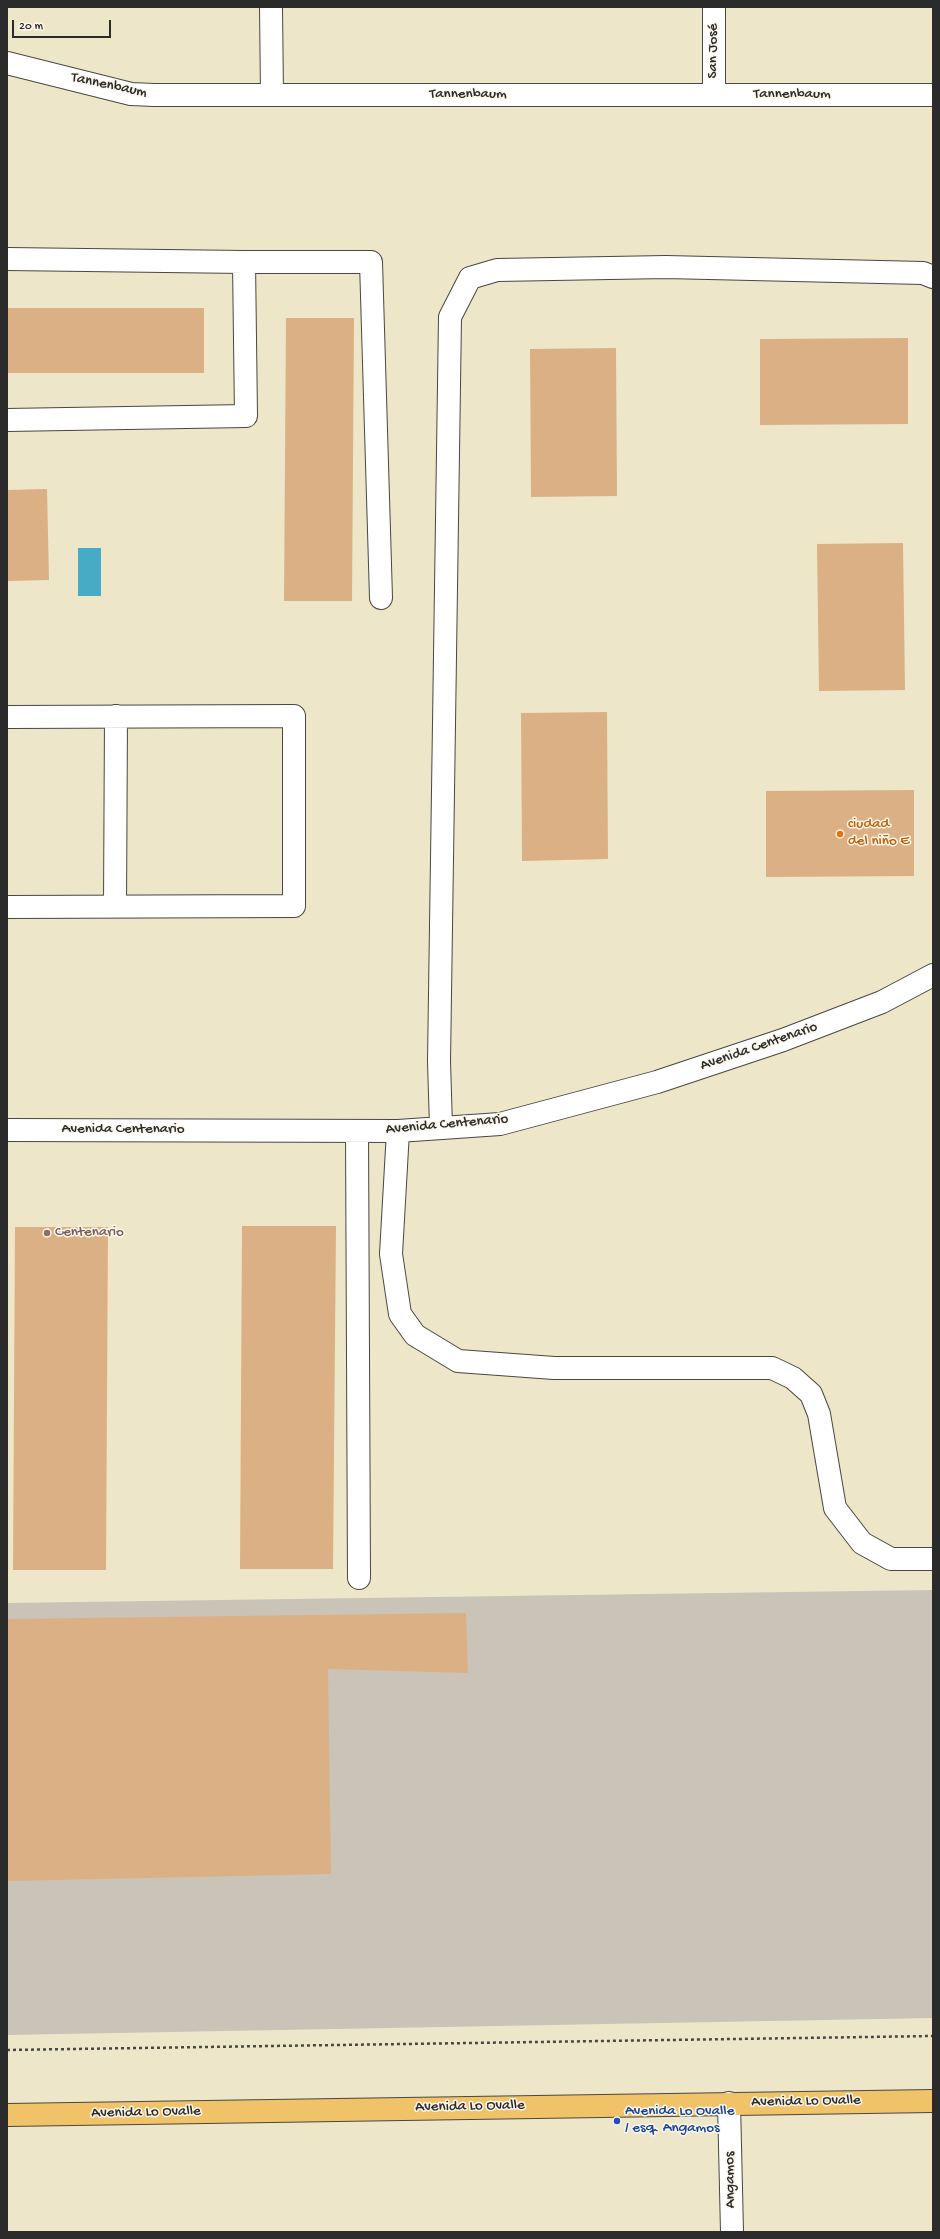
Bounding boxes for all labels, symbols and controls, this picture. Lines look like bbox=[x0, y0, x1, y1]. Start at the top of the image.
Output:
scale bar bbox=[14, 12, 113, 38]
text: 20 m bbox=[19, 20, 43, 34]
street label: San José bbox=[705, 24, 723, 78]
street label: Tannenbaum bbox=[69, 69, 149, 103]
street label: Tannenbaum bbox=[429, 86, 507, 104]
street label: Tannenbaum bbox=[753, 86, 831, 104]
place label: ciudad del niño E bbox=[848, 816, 910, 851]
marker: ciudad del niño E bbox=[835, 829, 845, 839]
street label: Avenida Centenario bbox=[698, 1018, 820, 1076]
street label: Avenida Centenario bbox=[385, 1111, 509, 1139]
street label: Avenida Centenario bbox=[62, 1121, 184, 1139]
place label: Centenario bbox=[55, 1224, 124, 1242]
marker: Centenario bbox=[42, 1228, 52, 1238]
street label: Avenida Lo Ovalle bbox=[751, 2092, 861, 2112]
street label: Avenida Lo Ovalle bbox=[415, 2097, 525, 2117]
street label: Avenida Lo Ovalle bbox=[91, 2103, 201, 2123]
place label: Avenida Lo Ovalle / esq. Angamos bbox=[625, 2103, 734, 2138]
marker: Avenida Lo Ovalle / esq. Angamos bbox=[612, 2116, 622, 2126]
street label: Angamos bbox=[722, 2151, 740, 2209]

